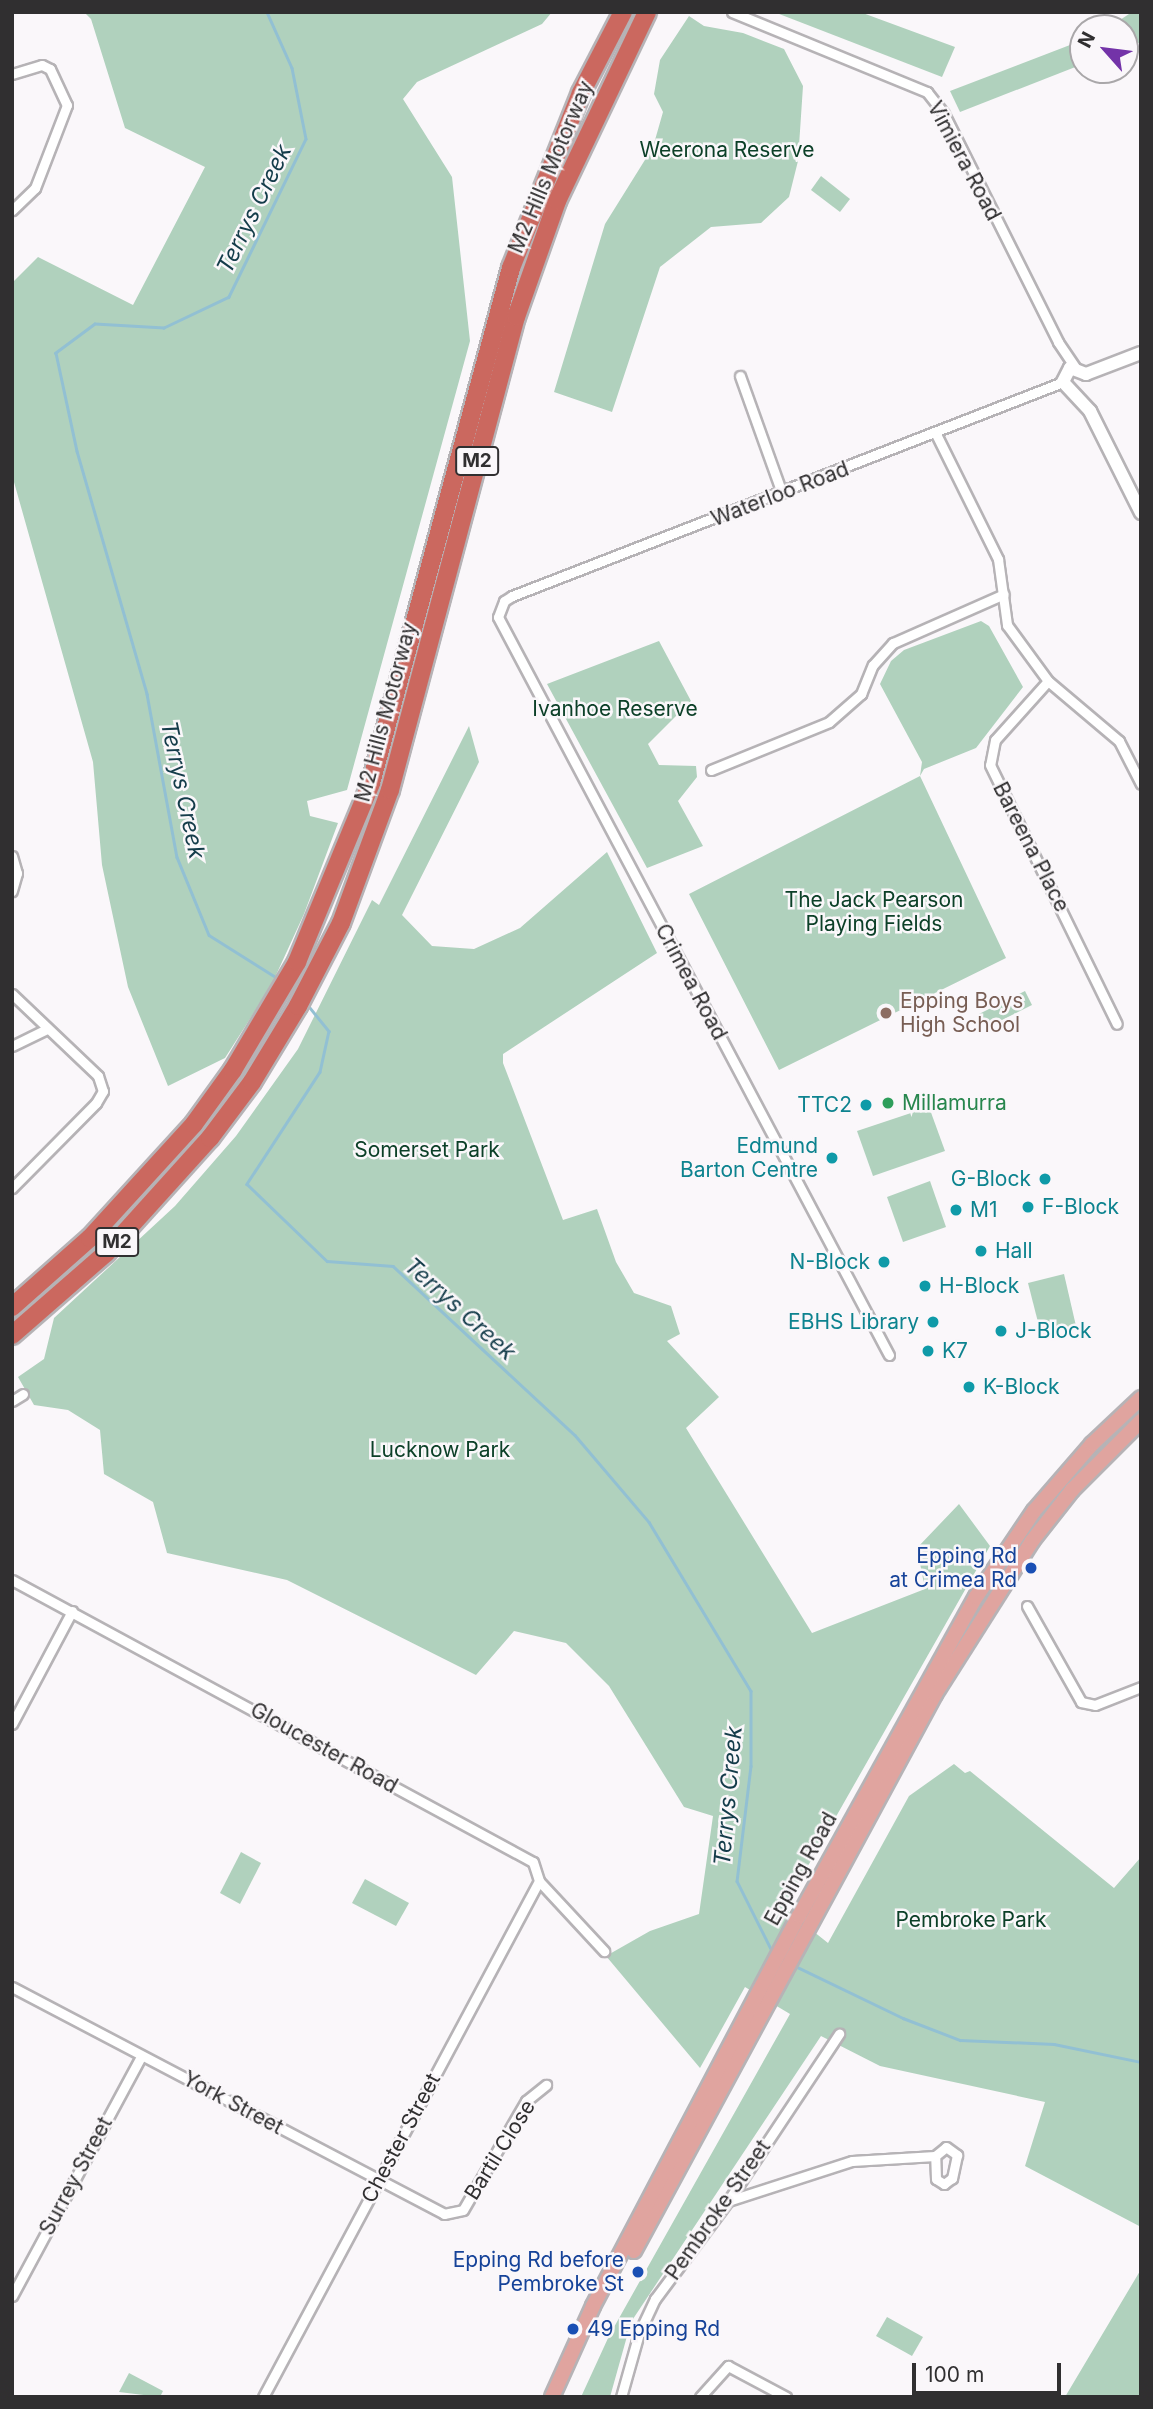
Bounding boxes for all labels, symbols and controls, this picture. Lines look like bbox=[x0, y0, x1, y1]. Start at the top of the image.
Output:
north arrow bbox=[1069, 14, 1139, 84]
text: N bbox=[1073, 28, 1100, 52]
street label: M2 Hills Motorway bbox=[503, 77, 599, 257]
street label: Vimiera Road bbox=[922, 97, 1006, 225]
park label: Weerona Reserve bbox=[639, 137, 815, 163]
water label: Terrys Creek bbox=[211, 140, 297, 278]
road number: M2 bbox=[454, 446, 500, 476]
street label: Waterloo Road bbox=[708, 456, 852, 532]
street label: M2 Hills Motorway bbox=[350, 619, 422, 805]
park label: Ivanhoe Reserve bbox=[532, 696, 698, 722]
water label: Terrys Creek bbox=[155, 719, 211, 861]
street label: Bareena Place bbox=[987, 778, 1075, 916]
park label: The Jack Pearson Playing Fields bbox=[785, 887, 963, 937]
street label: Crimea Road bbox=[650, 920, 732, 1044]
place label: Epping Boys High School bbox=[900, 988, 1023, 1038]
marker: Epping Boys High School bbox=[878, 1005, 894, 1021]
place label: Millamurra bbox=[902, 1090, 1007, 1116]
place label: TTC2 bbox=[797, 1092, 852, 1118]
marker: Millamurra bbox=[880, 1095, 896, 1111]
marker: TTC2 bbox=[858, 1097, 874, 1113]
place label: Edmund Barton Centre bbox=[680, 1133, 818, 1183]
park label: Somerset Park bbox=[354, 1137, 500, 1163]
marker: Edmund Barton Centre bbox=[824, 1150, 840, 1166]
place label: G-Block bbox=[951, 1166, 1031, 1192]
marker: G-Block bbox=[1037, 1171, 1053, 1187]
place label: F-Block bbox=[1042, 1194, 1119, 1220]
place label: M1 bbox=[970, 1197, 998, 1223]
marker: F-Block bbox=[1020, 1199, 1036, 1215]
marker: M1 bbox=[948, 1202, 964, 1218]
road number: M2 bbox=[94, 1226, 140, 1258]
place label: Hall bbox=[995, 1238, 1033, 1264]
marker: Hall bbox=[973, 1243, 989, 1259]
place label: N-Block bbox=[790, 1249, 870, 1275]
water label: Terrys Creek bbox=[399, 1252, 521, 1366]
marker: N-Block bbox=[876, 1254, 892, 1270]
place label: H-Block bbox=[939, 1273, 1019, 1299]
marker: H-Block bbox=[917, 1278, 933, 1294]
place label: EBHS Library bbox=[788, 1309, 919, 1335]
marker: EBHS Library bbox=[925, 1314, 941, 1330]
place label: J-Block bbox=[1015, 1318, 1092, 1344]
marker: J-Block bbox=[993, 1323, 1009, 1339]
place label: K7 bbox=[942, 1338, 968, 1364]
marker: K7 bbox=[920, 1343, 936, 1359]
place label: K-Block bbox=[983, 1374, 1059, 1400]
marker: K-Block bbox=[961, 1379, 977, 1395]
park label: Lucknow Park bbox=[370, 1437, 510, 1463]
place label: Epping Rd at Crimea Rd bbox=[889, 1543, 1017, 1593]
marker: Epping Rd at Crimea Rd bbox=[1023, 1560, 1039, 1576]
street label: Gloucester Road bbox=[246, 1697, 402, 1799]
water label: Terrys Creek bbox=[708, 1725, 748, 1867]
street label: Epping Road bbox=[760, 1808, 842, 1930]
park label: Pembroke Park bbox=[895, 1907, 1047, 1933]
street label: York Street bbox=[178, 2066, 288, 2140]
street label: Chester Street bbox=[356, 2069, 446, 2207]
street label: Bartil Close bbox=[459, 2095, 541, 2205]
street label: Surrey Street bbox=[34, 2112, 118, 2240]
street label: Pembroke Street bbox=[660, 2135, 776, 2285]
place label: Epping Rd before Pembroke St bbox=[453, 2247, 624, 2297]
marker: Epping Rd before Pembroke St bbox=[630, 2264, 646, 2280]
place label: 49 Epping Rd bbox=[587, 2316, 720, 2342]
marker: 49 Epping Rd bbox=[565, 2321, 581, 2337]
scale bar bbox=[915, 2350, 1064, 2394]
text: 100 m bbox=[925, 2362, 984, 2387]

